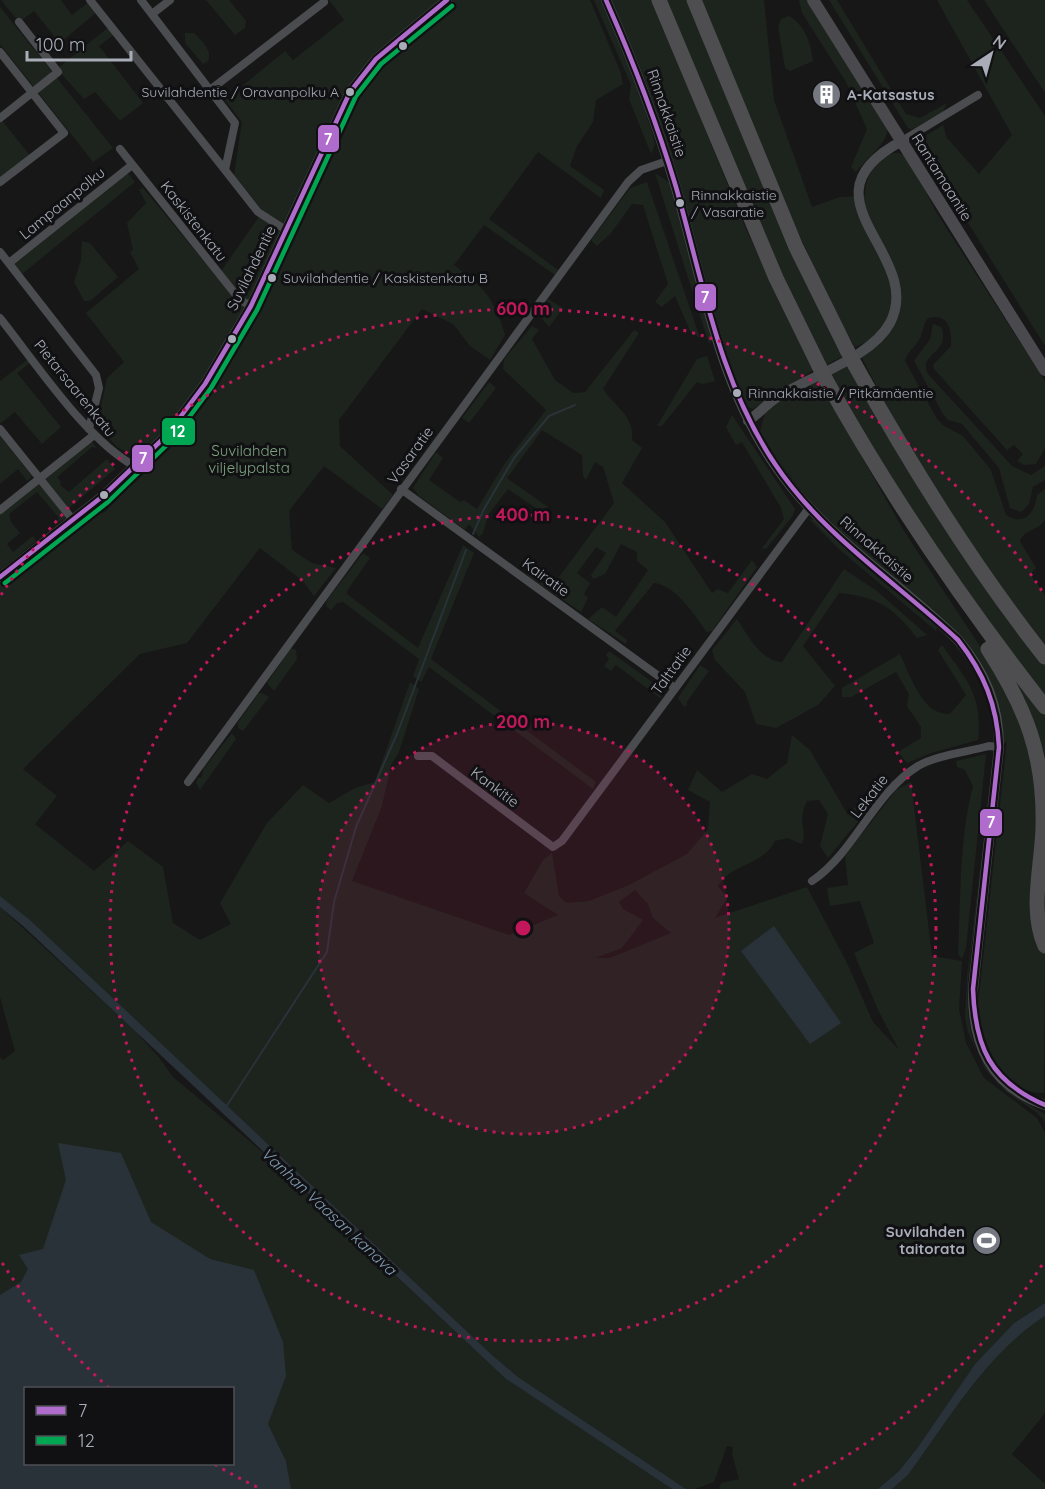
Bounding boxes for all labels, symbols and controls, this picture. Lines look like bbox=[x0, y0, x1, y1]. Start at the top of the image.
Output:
scale bar bbox=[27, 24, 130, 62]
north arrow bbox=[961, 24, 1021, 84]
text: N bbox=[989, 30, 1010, 53]
text: 100 m bbox=[36, 33, 85, 56]
unlabelled marker bbox=[397, 40, 409, 52]
street label: Rinnakkaistie bbox=[643, 67, 691, 159]
building icon: A-Katsastus bbox=[810, 78, 842, 110]
place label: Suvilahdentie / Oravanpolku A bbox=[141, 83, 339, 101]
place label: A-Katsastus bbox=[847, 85, 934, 104]
marker: Suvilahdentie / Oravanpolku A bbox=[344, 86, 356, 98]
line badge: 7 bbox=[317, 124, 340, 153]
text: 7 bbox=[324, 129, 333, 149]
street label: Rantamaantie bbox=[908, 130, 976, 224]
street label: Lampaanpolku bbox=[15, 163, 109, 243]
street label: Kaskistenkatu bbox=[157, 177, 231, 265]
place label: Rinnakkaistie / Vasaratie bbox=[691, 186, 777, 221]
marker: Rinnakkaistie / Vasaratie bbox=[674, 197, 686, 209]
street label: Suvilahdentie bbox=[222, 222, 280, 314]
place label: Suvilahdentie / Kaskistenkatu B bbox=[283, 269, 488, 287]
marker: Suvilahdentie / Kaskistenkatu B bbox=[266, 272, 278, 284]
line badge: 7 bbox=[694, 283, 717, 312]
text: 7 bbox=[701, 287, 710, 307]
text: 600 m bbox=[496, 297, 550, 320]
unlabelled marker bbox=[226, 333, 238, 345]
street label: Pietarsaarenkatu bbox=[30, 336, 120, 440]
place label: Rinnakkaistie / Pitkämäentie bbox=[748, 384, 934, 402]
marker: Rinnakkaistie / Pitkämäentie bbox=[731, 387, 743, 399]
line badge: 12 bbox=[161, 417, 196, 446]
text: 12 bbox=[170, 421, 186, 441]
street label: Vasaratie bbox=[383, 422, 437, 488]
park label: Suvilahden viljelypalsta bbox=[208, 441, 290, 477]
line badge: 7 bbox=[131, 444, 154, 473]
text: 7 bbox=[139, 448, 148, 468]
unlabelled marker bbox=[98, 489, 110, 501]
text: 400 m bbox=[496, 503, 550, 526]
street label: Rinnakkaistie bbox=[836, 512, 918, 586]
street label: Kairatie bbox=[519, 553, 573, 601]
street label: Talttatie bbox=[647, 642, 695, 698]
text: 200 m bbox=[496, 710, 550, 733]
street label: Kankitie bbox=[467, 763, 523, 811]
street label: Lekatie bbox=[846, 770, 892, 822]
line badge: 7 bbox=[979, 808, 1003, 837]
text: 7 bbox=[987, 812, 996, 832]
centre of rings bbox=[513, 918, 533, 938]
water label: Vanhan Vaasan kanava bbox=[257, 1143, 402, 1280]
place label: Suvilahden taitorata bbox=[886, 1222, 965, 1258]
sports icon: Suvilahden taitorata bbox=[970, 1224, 1002, 1256]
legend bbox=[24, 1387, 234, 1465]
text: 7 bbox=[78, 1399, 87, 1422]
text: 12 bbox=[78, 1429, 95, 1452]

